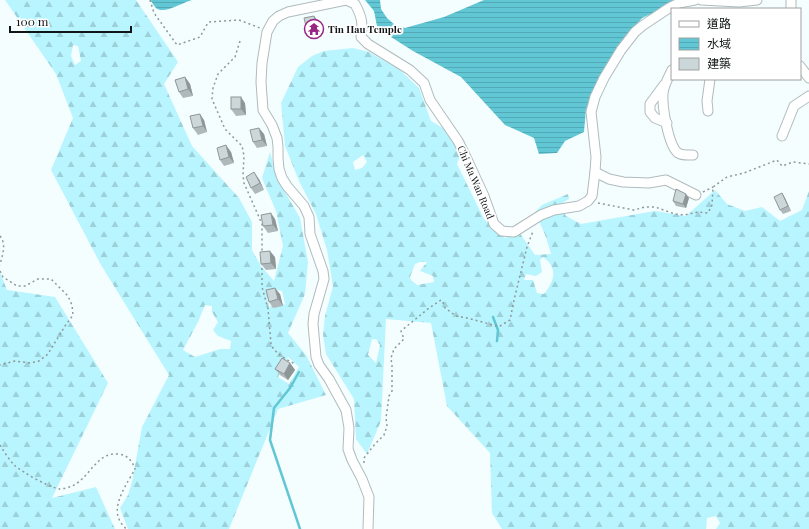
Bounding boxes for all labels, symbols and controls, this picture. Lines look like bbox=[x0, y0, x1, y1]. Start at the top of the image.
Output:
scale bar bbox=[10, 8, 131, 34]
legend bbox=[671, 8, 801, 80]
text: 100 m bbox=[16, 13, 49, 29]
text: 道路 bbox=[707, 15, 731, 31]
temple icon: Tin Hau Temple bbox=[303, 18, 325, 40]
place label: Tin Hau Temple bbox=[328, 22, 402, 36]
text: 水域 bbox=[707, 35, 731, 51]
text: 建築 bbox=[707, 55, 731, 71]
street label: Chi Ma Wan Road bbox=[454, 143, 498, 221]

